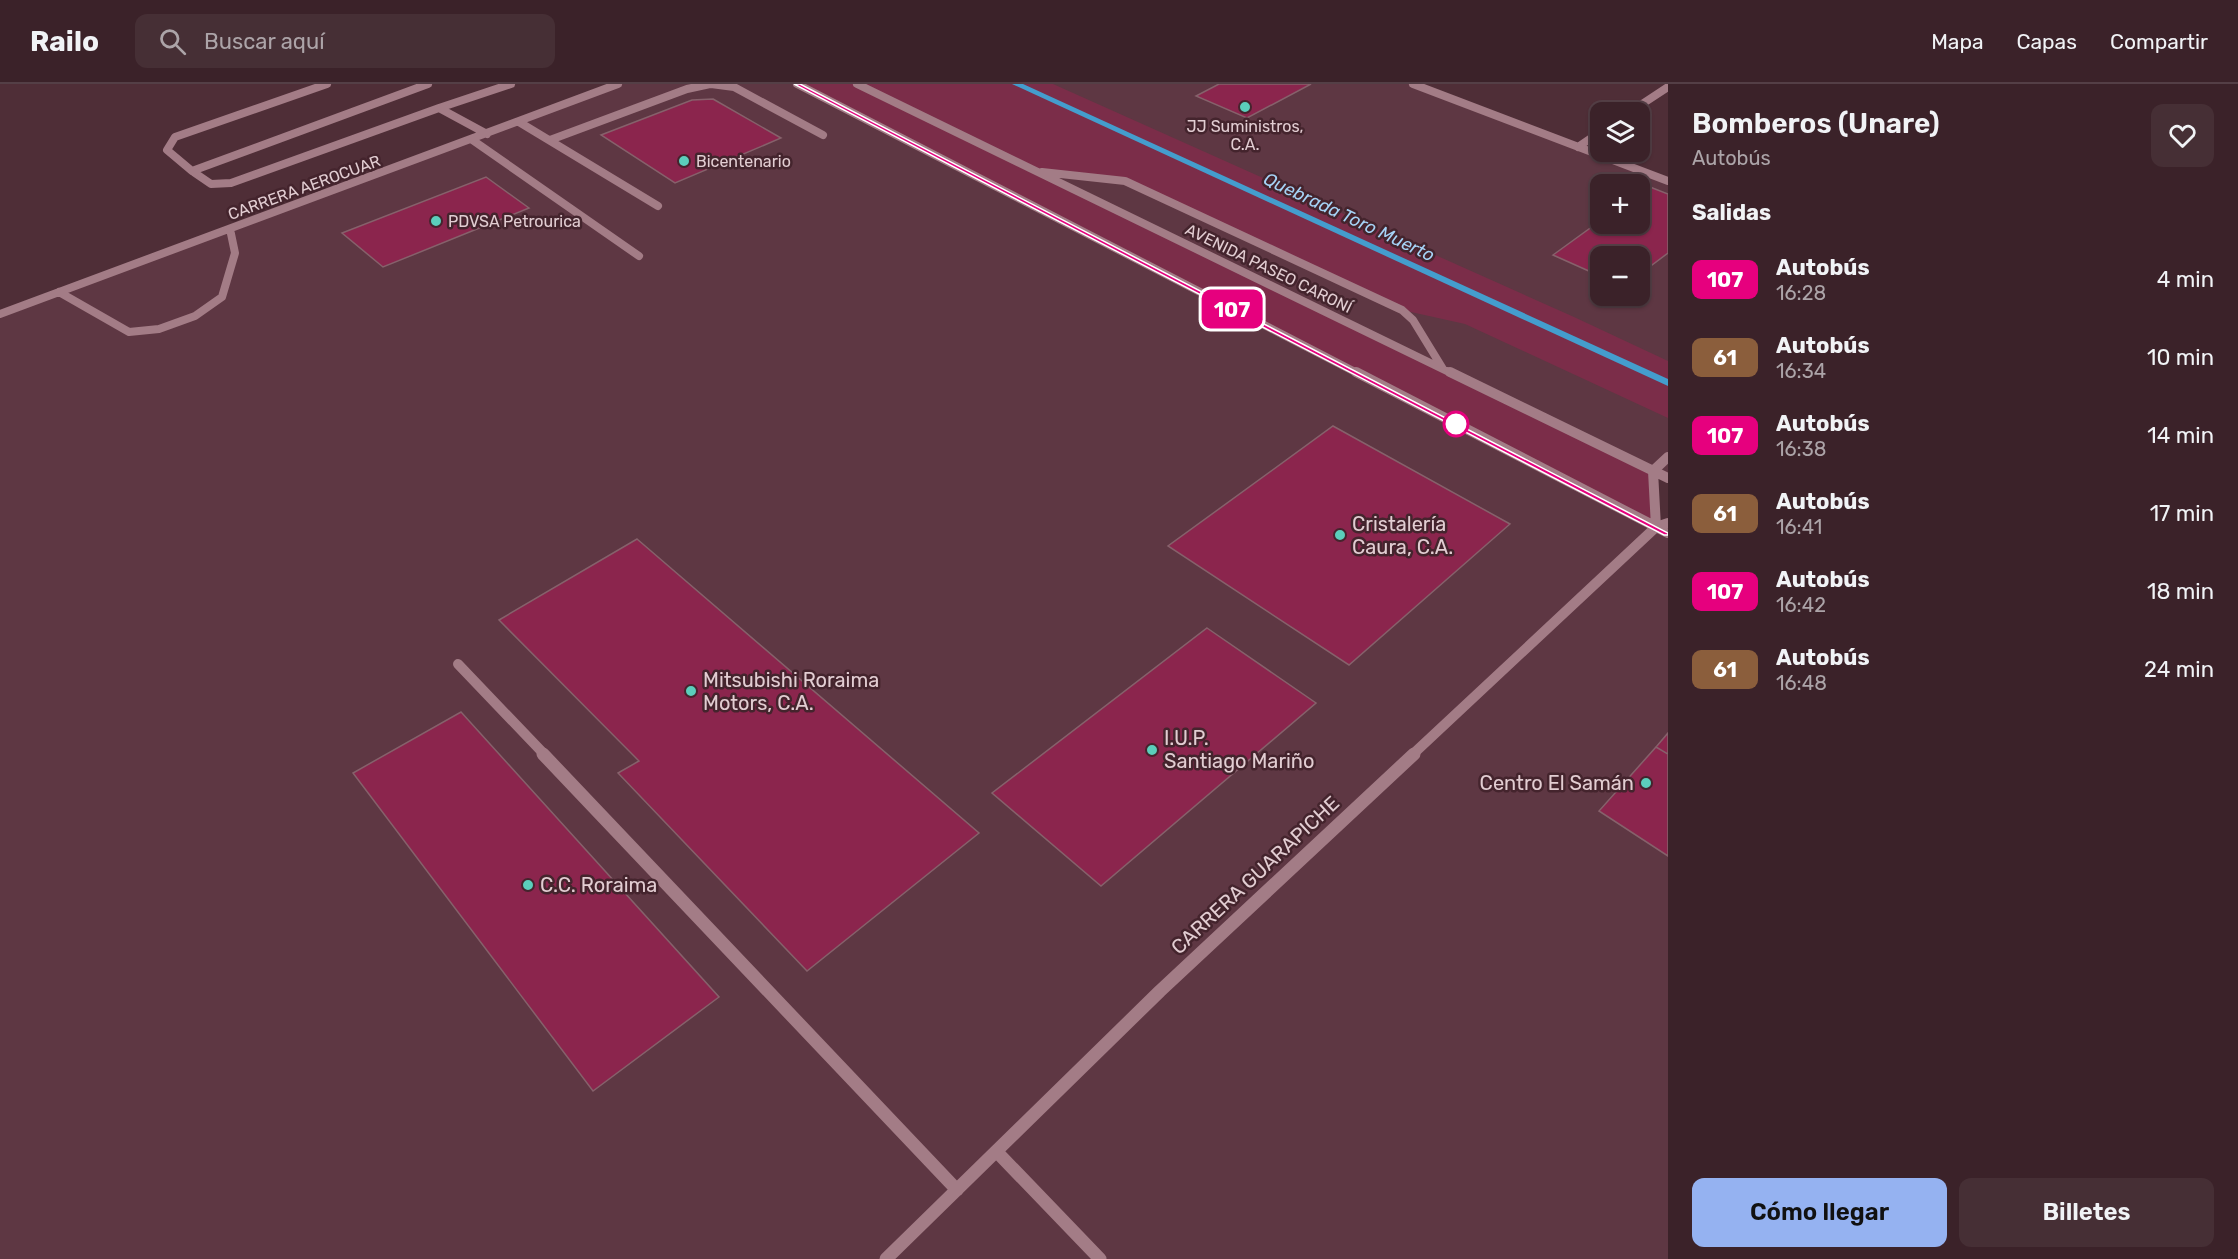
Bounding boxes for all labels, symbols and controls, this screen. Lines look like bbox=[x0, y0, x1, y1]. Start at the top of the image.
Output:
search box bbox=[135, 14, 555, 68]
text: Railo bbox=[30, 25, 99, 58]
icon: search bbox=[156, 25, 189, 58]
text: Buscar aquí bbox=[204, 28, 325, 55]
text: Mapa bbox=[1931, 29, 1984, 54]
text: Capas bbox=[2017, 29, 2077, 54]
text: Compartir bbox=[2110, 29, 2208, 54]
marker: JJ Suministros, C.A. bbox=[1238, 100, 1252, 114]
map controls bbox=[1590, 102, 1650, 306]
button: layers bbox=[1590, 102, 1650, 162]
button: heart bbox=[2151, 104, 2214, 167]
text: Bomberos (Unare) bbox=[1692, 107, 1940, 140]
place label: JJ Suministros, C.A. bbox=[1186, 117, 1304, 154]
text: Autobús bbox=[1692, 146, 1771, 170]
street label: CARRERA AEROCUAR bbox=[225, 151, 383, 224]
place label: Bicentenario bbox=[696, 152, 791, 171]
marker: Bicentenario bbox=[677, 154, 691, 168]
water label: Quebrada Toro Muerto bbox=[1260, 168, 1438, 266]
button: + bbox=[1590, 174, 1650, 234]
text: Salidas bbox=[1692, 199, 1771, 226]
place label: PDVSA Petrourica bbox=[448, 212, 581, 231]
marker: PDVSA Petrourica bbox=[429, 214, 443, 228]
street label: AVENIDA PASEO CARONÍ bbox=[1182, 220, 1356, 317]
button: − bbox=[1590, 246, 1650, 306]
text: Autobús bbox=[1776, 254, 1870, 281]
text: 4 min bbox=[2157, 266, 2214, 293]
text: 107 bbox=[1707, 267, 1743, 292]
text: 16:28 bbox=[1776, 281, 1826, 305]
line badge: 107 bbox=[1198, 290, 1266, 328]
text: 107 bbox=[1214, 297, 1250, 322]
text: Autobús bbox=[1776, 332, 1870, 359]
text: 10 min bbox=[2147, 344, 2214, 371]
text: 61 bbox=[1713, 345, 1737, 370]
text: 16:34 bbox=[1776, 359, 1826, 383]
text: Autobús bbox=[1776, 410, 1870, 437]
unlabelled marker bbox=[1443, 411, 1469, 437]
text: 14 min bbox=[2147, 422, 2214, 449]
text: 107 bbox=[1707, 423, 1743, 448]
text: 16:38 bbox=[1776, 437, 1826, 461]
text: Autobús bbox=[1776, 488, 1870, 515]
text: 17 min bbox=[2150, 500, 2214, 527]
text: 61 bbox=[1713, 501, 1737, 526]
place label: Cristalería Caura, C.A. bbox=[1352, 512, 1453, 559]
text: 16:41 bbox=[1776, 515, 1822, 539]
marker: Cristalería Caura, C.A. bbox=[1333, 528, 1347, 542]
text: Autobús bbox=[1776, 566, 1870, 593]
text: 18 min bbox=[2147, 578, 2214, 605]
text: 107 bbox=[1707, 579, 1743, 604]
text: 16:42 bbox=[1776, 593, 1826, 617]
text: Autobús bbox=[1776, 644, 1870, 671]
text: 24 min bbox=[2144, 656, 2214, 683]
text: 61 bbox=[1713, 657, 1737, 682]
place label: Mitsubishi Roraima Motors, C.A. bbox=[703, 668, 879, 715]
text: 16:48 bbox=[1776, 671, 1827, 695]
marker: Mitsubishi Roraima Motors, C.A. bbox=[684, 684, 698, 698]
place label: I.U.P. Santiago Mariño bbox=[1164, 726, 1314, 773]
marker: I.U.P. Santiago Mariño bbox=[1145, 743, 1159, 757]
place label: Centro El Samán bbox=[1480, 771, 1634, 795]
marker: Centro El Samán bbox=[1639, 776, 1653, 790]
street label: CARRERA GUARAPICHE bbox=[1166, 791, 1344, 959]
place label: C.C. Roraima bbox=[540, 873, 657, 897]
marker: C.C. Roraima bbox=[521, 878, 535, 892]
button: Cómo llegar bbox=[1692, 1178, 1947, 1247]
button: Billetes bbox=[1959, 1178, 2214, 1247]

